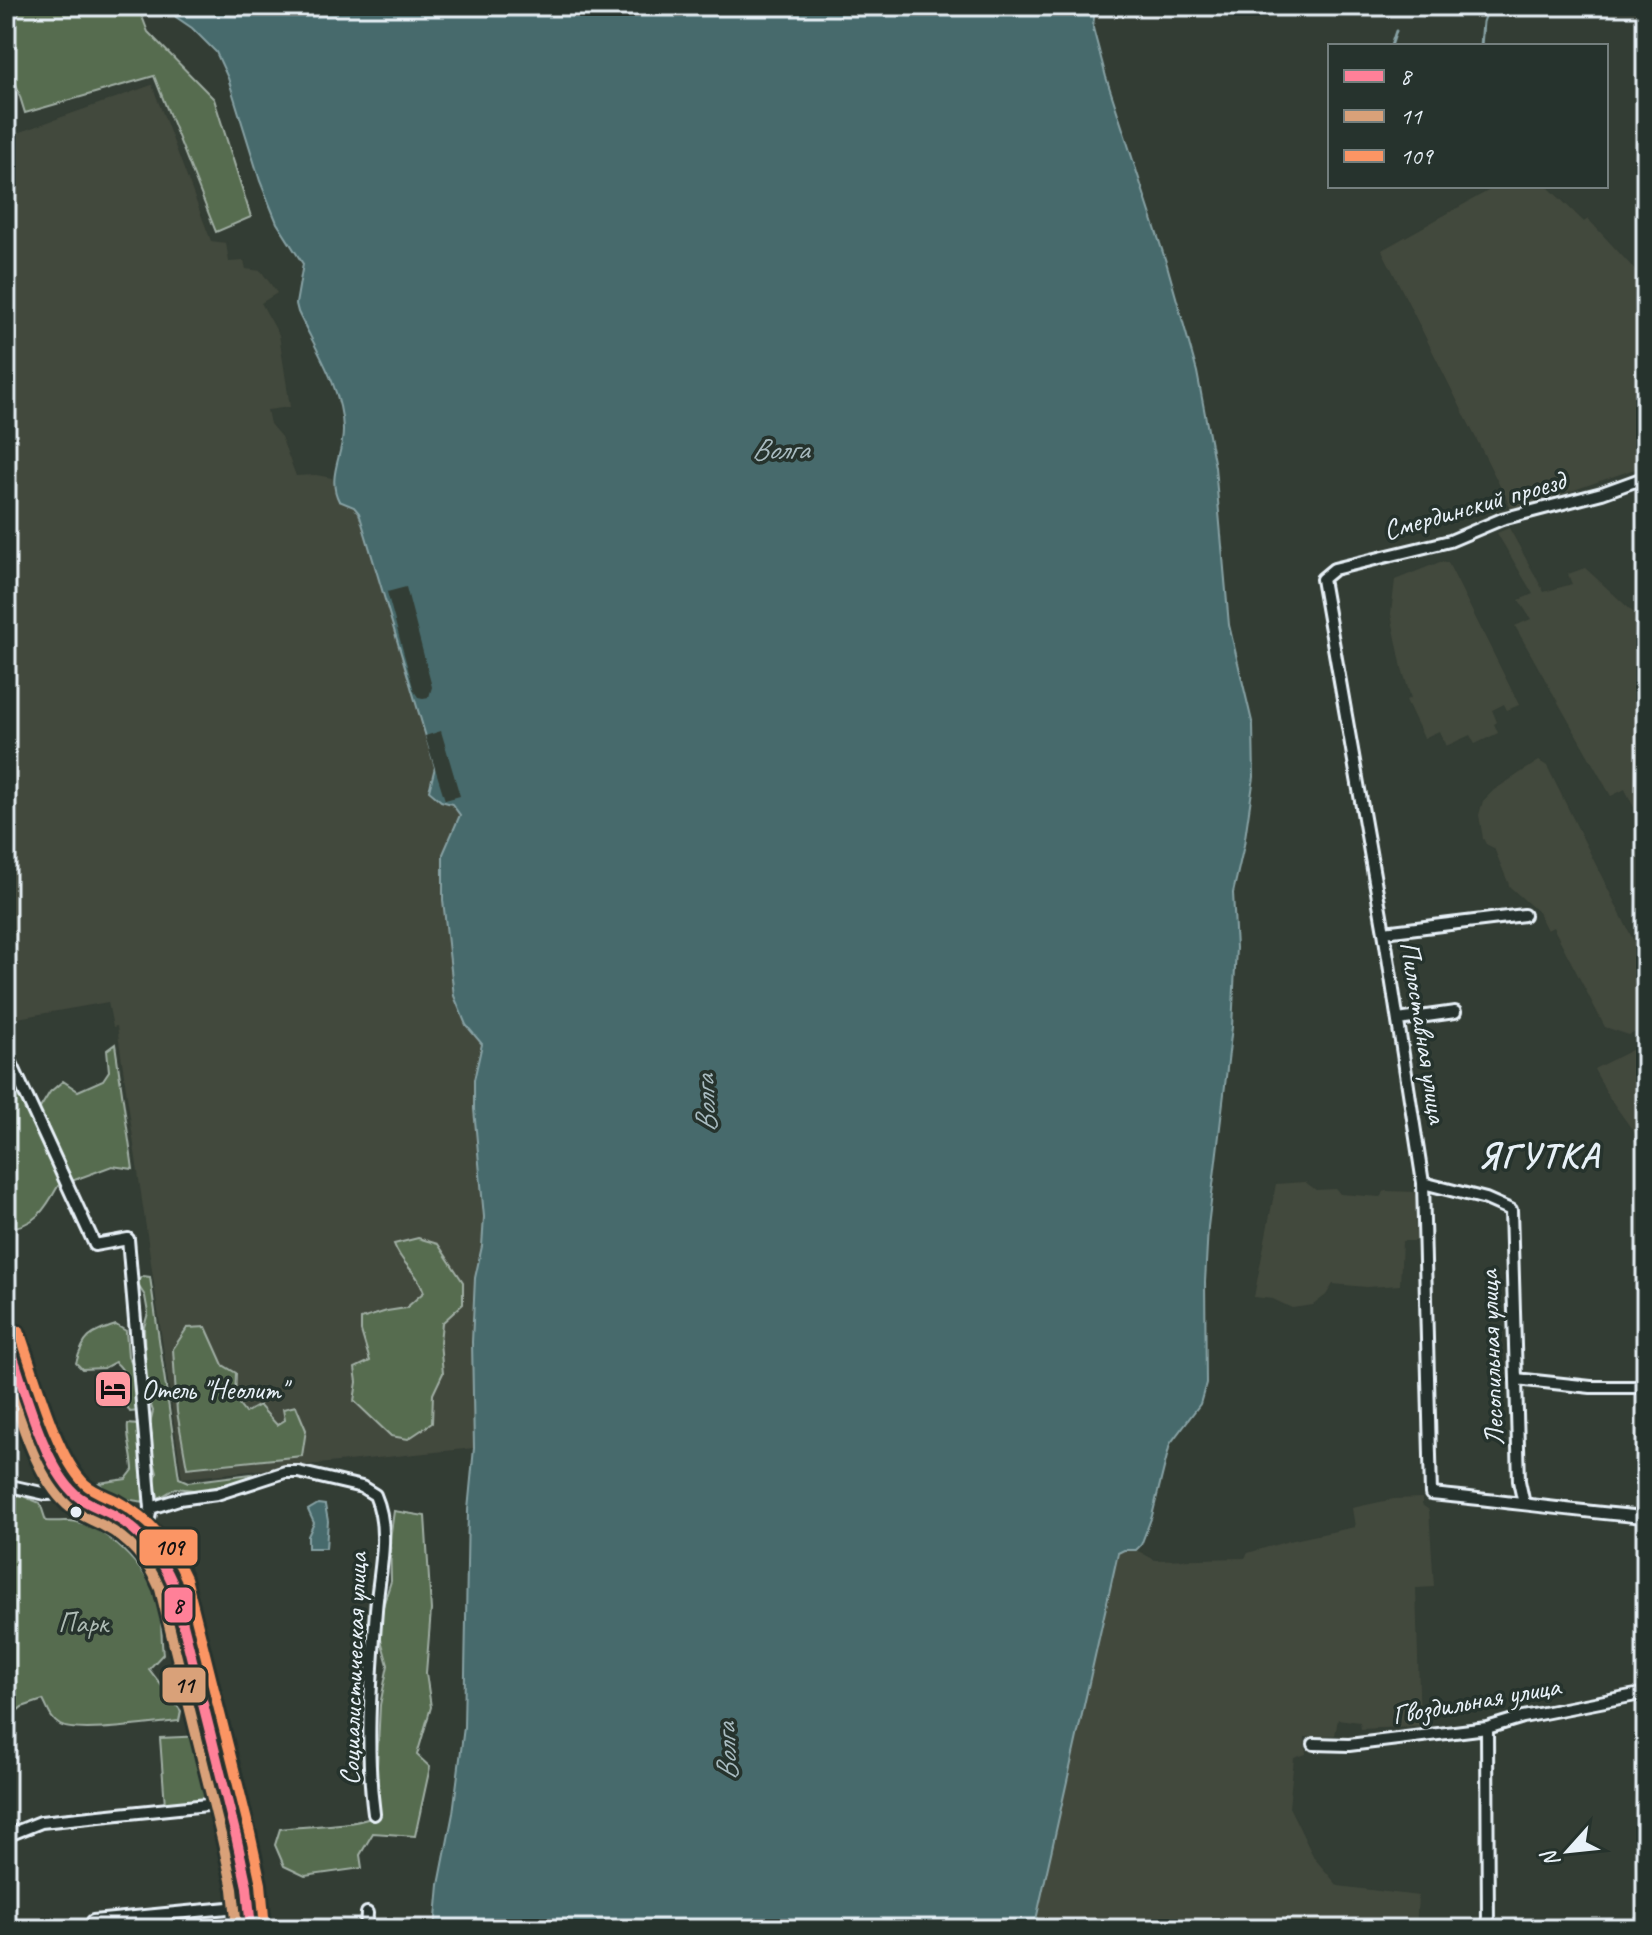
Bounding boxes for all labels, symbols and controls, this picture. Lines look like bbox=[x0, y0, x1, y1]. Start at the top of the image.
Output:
legend bbox=[1328, 44, 1608, 188]
text: 8 bbox=[1400, 61, 1413, 91]
text: 11 bbox=[1400, 101, 1423, 131]
text: 109 bbox=[1400, 141, 1435, 171]
water label: Волга bbox=[752, 430, 811, 468]
street label: Смердинский проезд bbox=[1379, 461, 1572, 548]
street label: Пилоставная улица bbox=[1392, 938, 1456, 1127]
water label: Волга bbox=[685, 1072, 725, 1133]
district label: ЯГУТКА bbox=[1478, 1132, 1601, 1178]
street label: Лесопильная улица bbox=[1470, 1268, 1512, 1446]
hotel icon: Отель "Неолит" bbox=[92, 1368, 134, 1410]
place label: Отель "Неолит" bbox=[141, 1372, 292, 1407]
unlabelled marker bbox=[68, 1504, 84, 1520]
line badge: 109 bbox=[138, 1528, 199, 1567]
text: 109 bbox=[154, 1534, 186, 1562]
street label: Социалистическая улица bbox=[331, 1550, 375, 1786]
line badge: 8 bbox=[163, 1586, 194, 1624]
text: 8 bbox=[173, 1592, 186, 1620]
park label: Парк bbox=[58, 1605, 111, 1640]
line badge: 11 bbox=[161, 1666, 207, 1704]
street label: Гвоздильная улица bbox=[1389, 1668, 1565, 1732]
text: 11 bbox=[174, 1672, 196, 1700]
water label: Волга bbox=[706, 1720, 746, 1781]
north arrow bbox=[1528, 1811, 1608, 1891]
text: N bbox=[1534, 1844, 1567, 1872]

